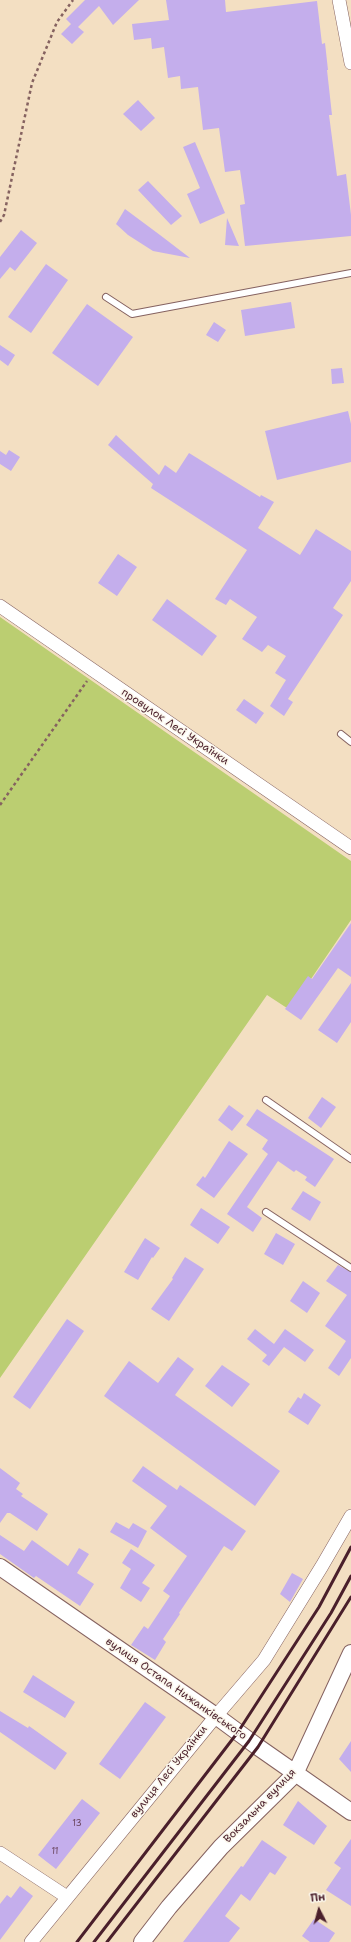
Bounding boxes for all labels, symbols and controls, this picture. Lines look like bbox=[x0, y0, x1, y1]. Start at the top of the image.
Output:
street label: провулок Лесі Українки bbox=[119, 686, 231, 768]
street label: вулиця Остапа Нижанківського bbox=[103, 1635, 249, 1743]
street label: вулиця Лесі Українки bbox=[128, 1723, 210, 1821]
street label: Вокзальна вулиця bbox=[221, 1766, 299, 1846]
house number: 13 bbox=[72, 1819, 82, 1829]
house number: 11 bbox=[51, 1847, 59, 1857]
text: Пн bbox=[310, 1889, 326, 1906]
north arrow bbox=[299, 1890, 339, 1930]

